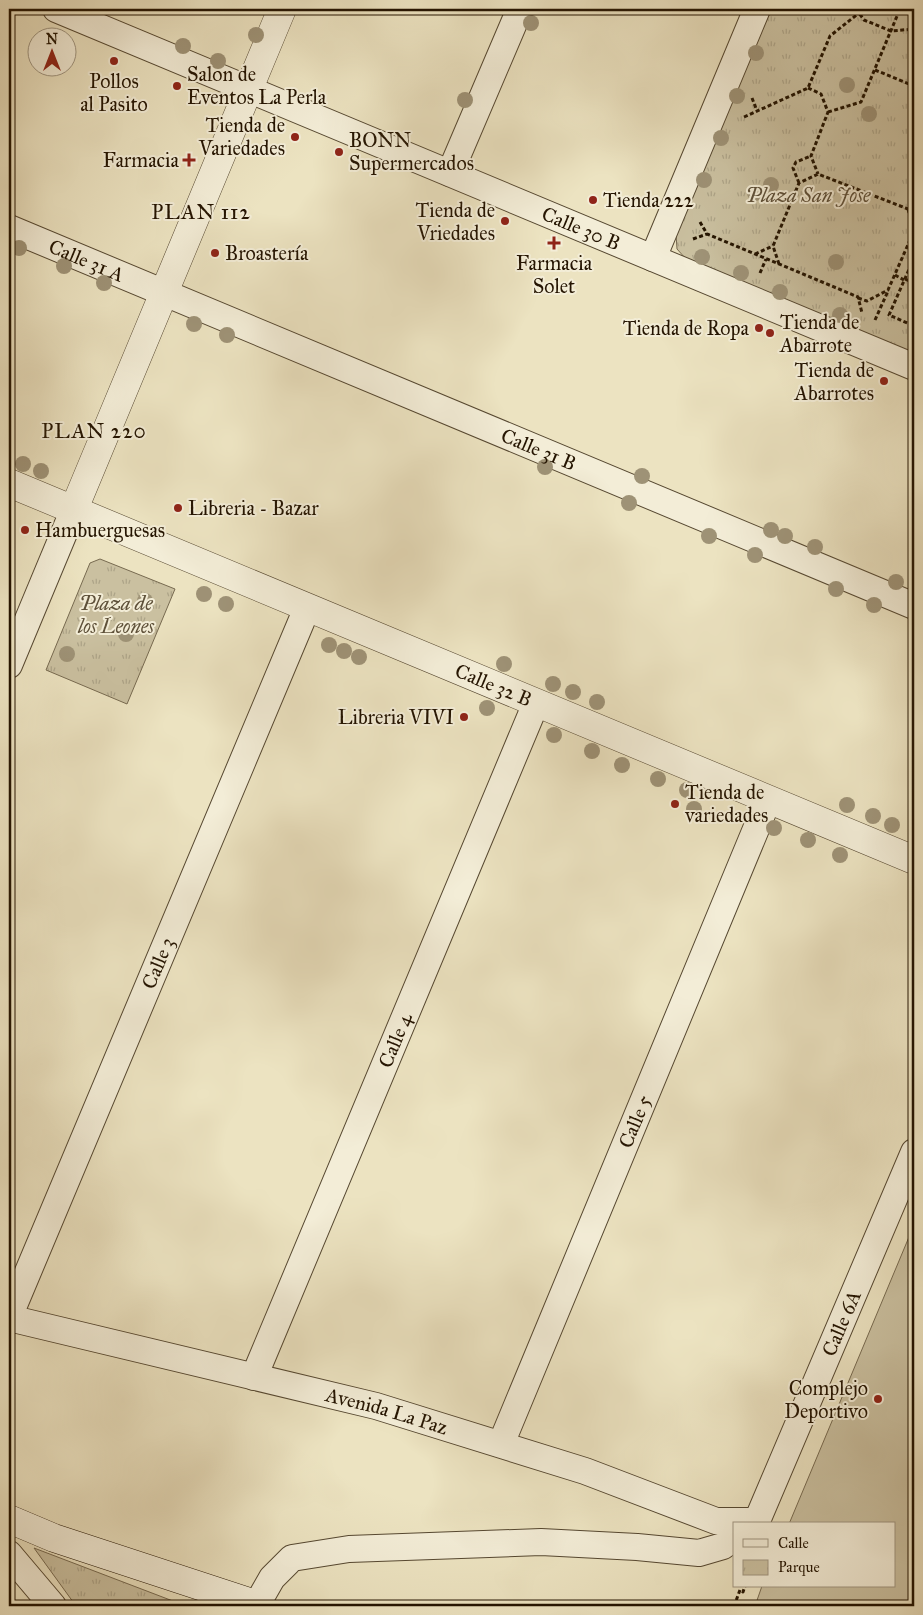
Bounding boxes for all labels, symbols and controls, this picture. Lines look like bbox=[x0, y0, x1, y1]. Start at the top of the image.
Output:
north arrow bbox=[28, 28, 78, 78]
text: N bbox=[46, 31, 58, 48]
marker: Pollos al Pasito bbox=[108, 55, 120, 67]
place label: Salon de Eventos La Perla bbox=[187, 62, 327, 109]
place label: Pollos al Pasito bbox=[80, 69, 148, 116]
marker: Salon de Eventos La Perla bbox=[171, 80, 183, 92]
place label: Tienda de Variedades bbox=[198, 113, 285, 160]
place label: BONN Supermercados bbox=[349, 128, 474, 175]
marker: Tienda de Variedades bbox=[289, 131, 301, 143]
marker: BONN Supermercados bbox=[333, 146, 345, 158]
place label: Farmacia bbox=[103, 148, 180, 172]
marker: Farmacia bbox=[183, 154, 195, 166]
park label: Plaza San Jose bbox=[746, 183, 871, 207]
place label: Tienda 222 bbox=[603, 188, 694, 212]
marker: Tienda 222 bbox=[587, 194, 599, 206]
place label: Tienda de Vriedades bbox=[416, 198, 495, 245]
district label: PLAN 112 bbox=[151, 199, 251, 225]
street label: Calle 30 B bbox=[538, 201, 624, 255]
marker: Tienda de Vriedades bbox=[499, 215, 511, 227]
street label: Calle 31 A bbox=[45, 234, 128, 287]
marker: Farmacia Solet bbox=[548, 237, 560, 249]
place label: Broastería bbox=[225, 241, 309, 265]
marker: Broastería bbox=[209, 247, 221, 259]
place label: Farmacia Solet bbox=[516, 251, 593, 298]
place label: Tienda de Abarrote bbox=[779, 310, 859, 357]
place label: Tienda de Ropa bbox=[623, 316, 750, 340]
marker: Tienda de Ropa bbox=[753, 322, 765, 334]
marker: Tienda de Abarrote bbox=[764, 327, 776, 339]
place label: Tienda de Abarrotes bbox=[794, 358, 874, 405]
marker: Tienda de Abarrotes bbox=[878, 375, 890, 387]
district label: PLAN 220 bbox=[41, 418, 147, 444]
street label: Calle 31 B bbox=[498, 423, 580, 476]
place label: Libreria - Bazar bbox=[188, 496, 319, 520]
marker: Libreria - Bazar bbox=[172, 502, 184, 514]
place label: Hambuerguesas bbox=[35, 518, 165, 543]
marker: Hambuerguesas bbox=[19, 524, 31, 536]
park label: Plaza de los Leones bbox=[77, 591, 155, 638]
street label: Calle 32 B bbox=[452, 658, 536, 712]
place label: Libreria VIVI bbox=[338, 705, 454, 729]
marker: Libreria VIVI bbox=[458, 711, 470, 723]
place label: Tienda de variedades bbox=[684, 780, 768, 827]
marker: Tienda de variedades bbox=[669, 798, 681, 810]
street label: Calle 3 bbox=[136, 934, 179, 992]
street label: Calle 4 bbox=[373, 1009, 417, 1071]
street label: Calle 5 bbox=[613, 1092, 656, 1152]
street label: Calle 6A bbox=[817, 1286, 866, 1360]
place label: Complejo Deportivo bbox=[784, 1376, 868, 1423]
street label: Avenida La Paz bbox=[322, 1382, 451, 1440]
marker: Complejo Deportivo bbox=[872, 1393, 884, 1405]
legend bbox=[733, 1522, 896, 1588]
text: Calle bbox=[778, 1534, 809, 1552]
text: Parque bbox=[778, 1558, 820, 1577]

